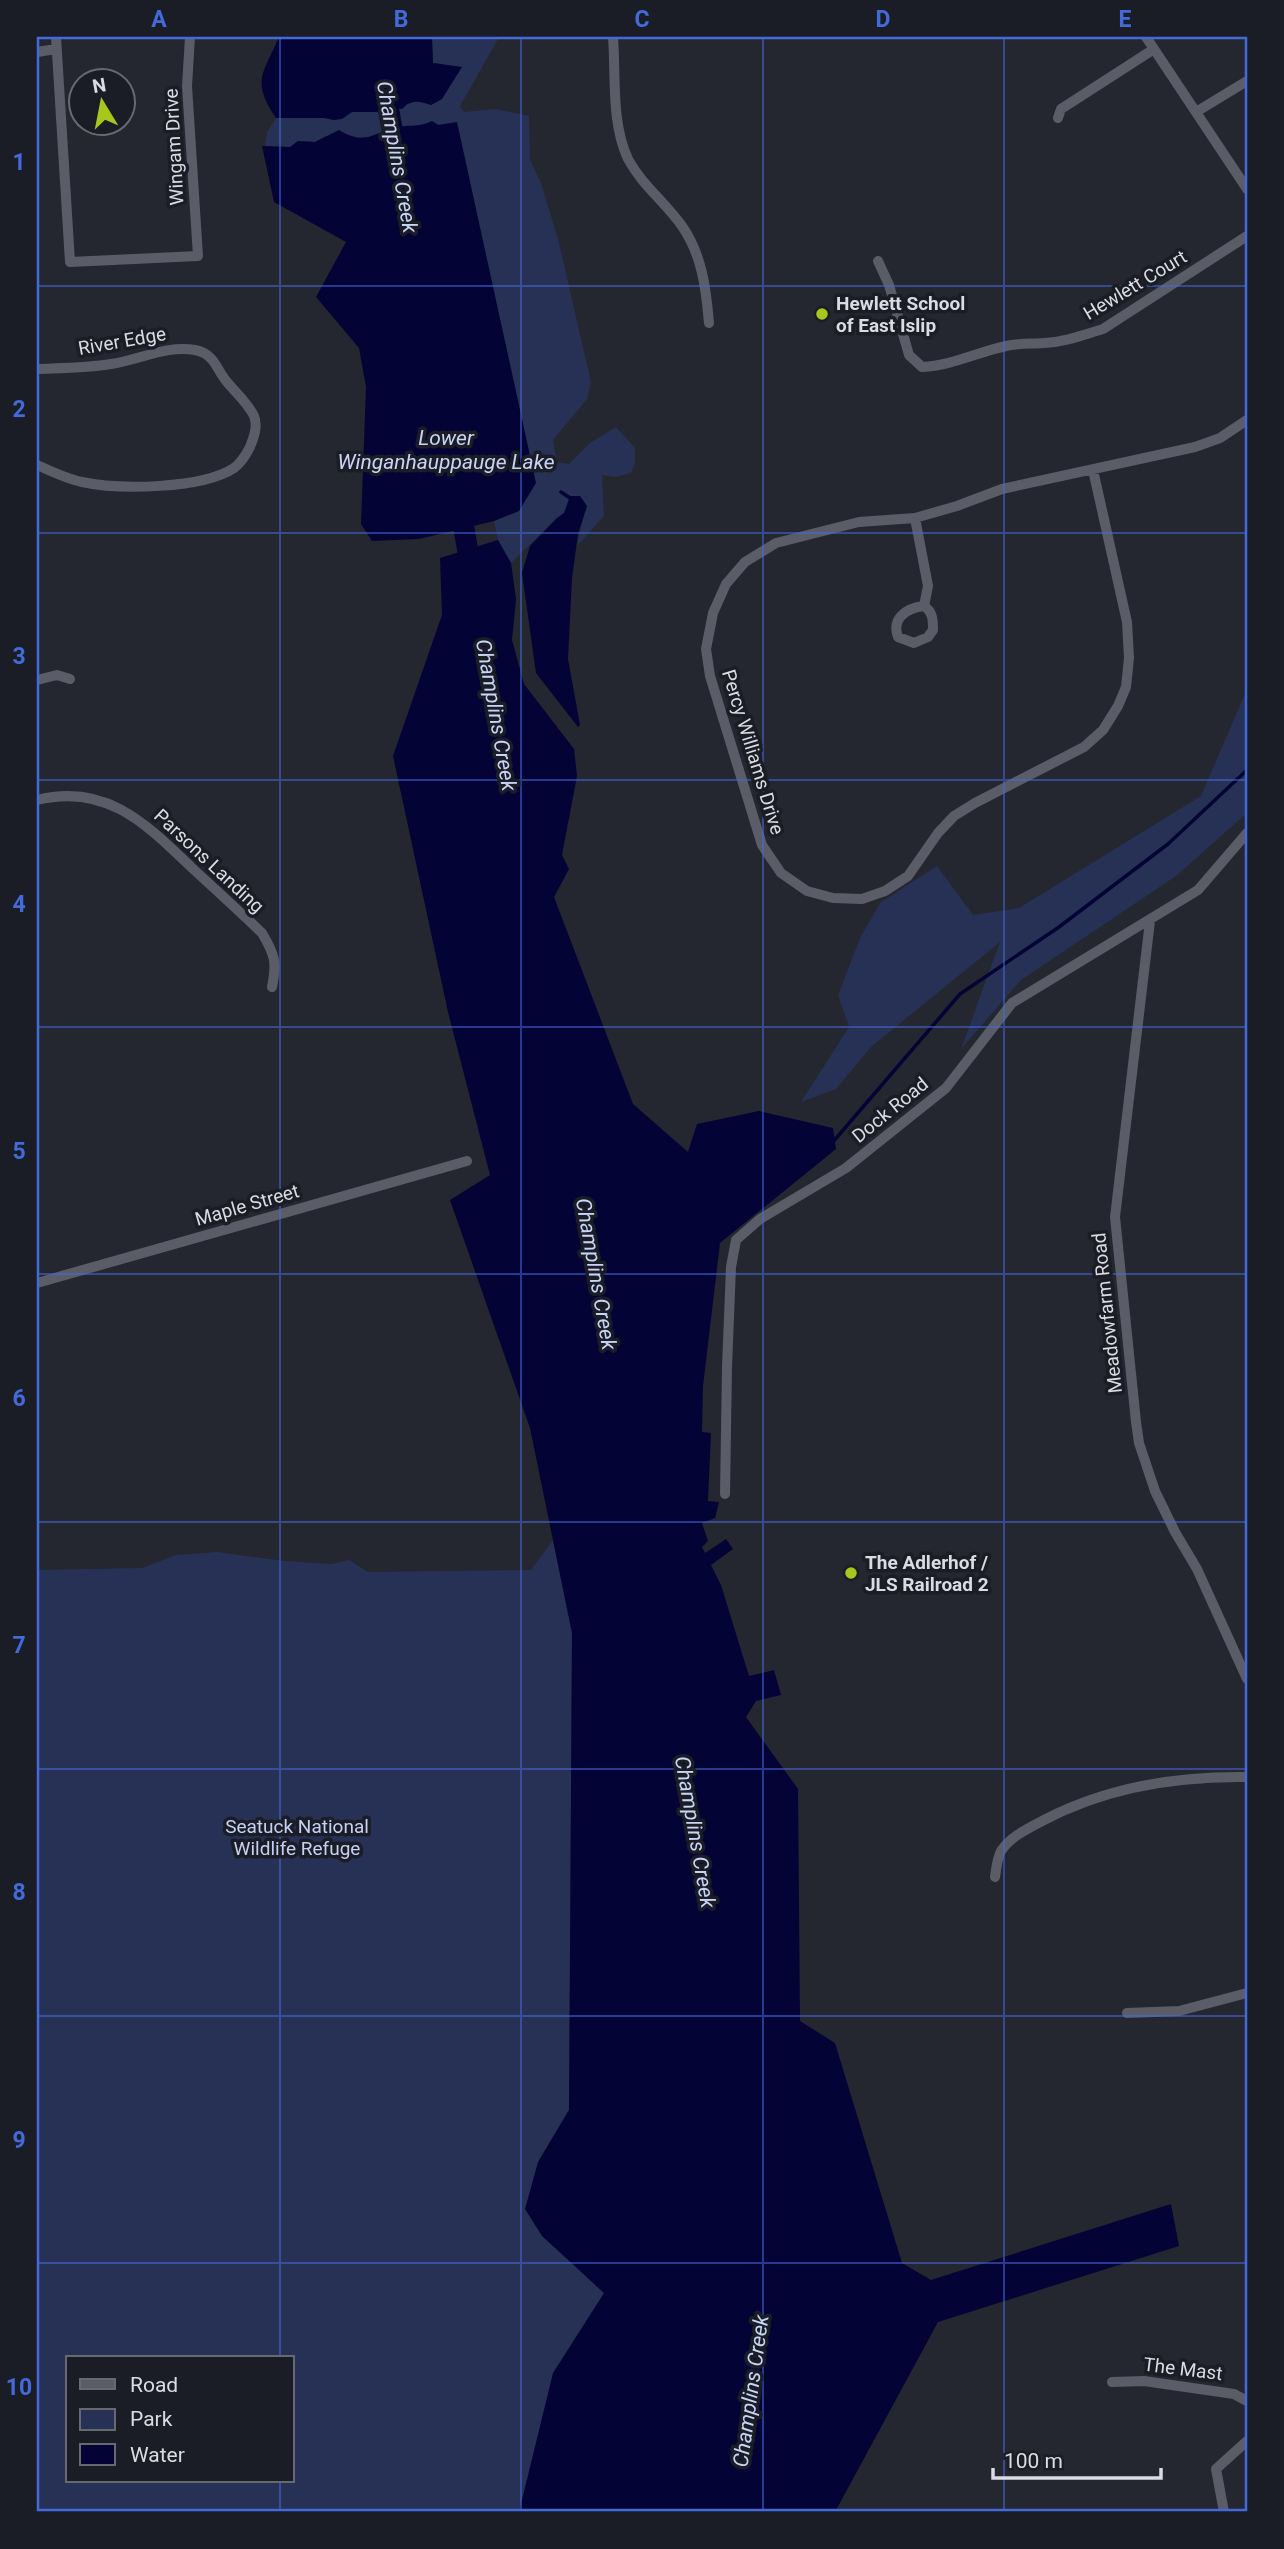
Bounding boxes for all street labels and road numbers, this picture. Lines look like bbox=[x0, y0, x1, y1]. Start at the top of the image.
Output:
street label: Wingam Drive bbox=[159, 88, 189, 206]
street label: Hewlett Court bbox=[1079, 245, 1191, 325]
street label: River Edge bbox=[76, 322, 168, 360]
street label: Percy Williams Drive bbox=[717, 667, 789, 837]
street label: Parsons Landing bbox=[149, 804, 269, 918]
street label: Dock Road bbox=[847, 1072, 933, 1148]
street label: Maple Street bbox=[192, 1179, 302, 1231]
street label: Meadowfarm Road bbox=[1087, 1232, 1127, 1394]
street label: The Mast bbox=[1142, 2353, 1224, 2385]

